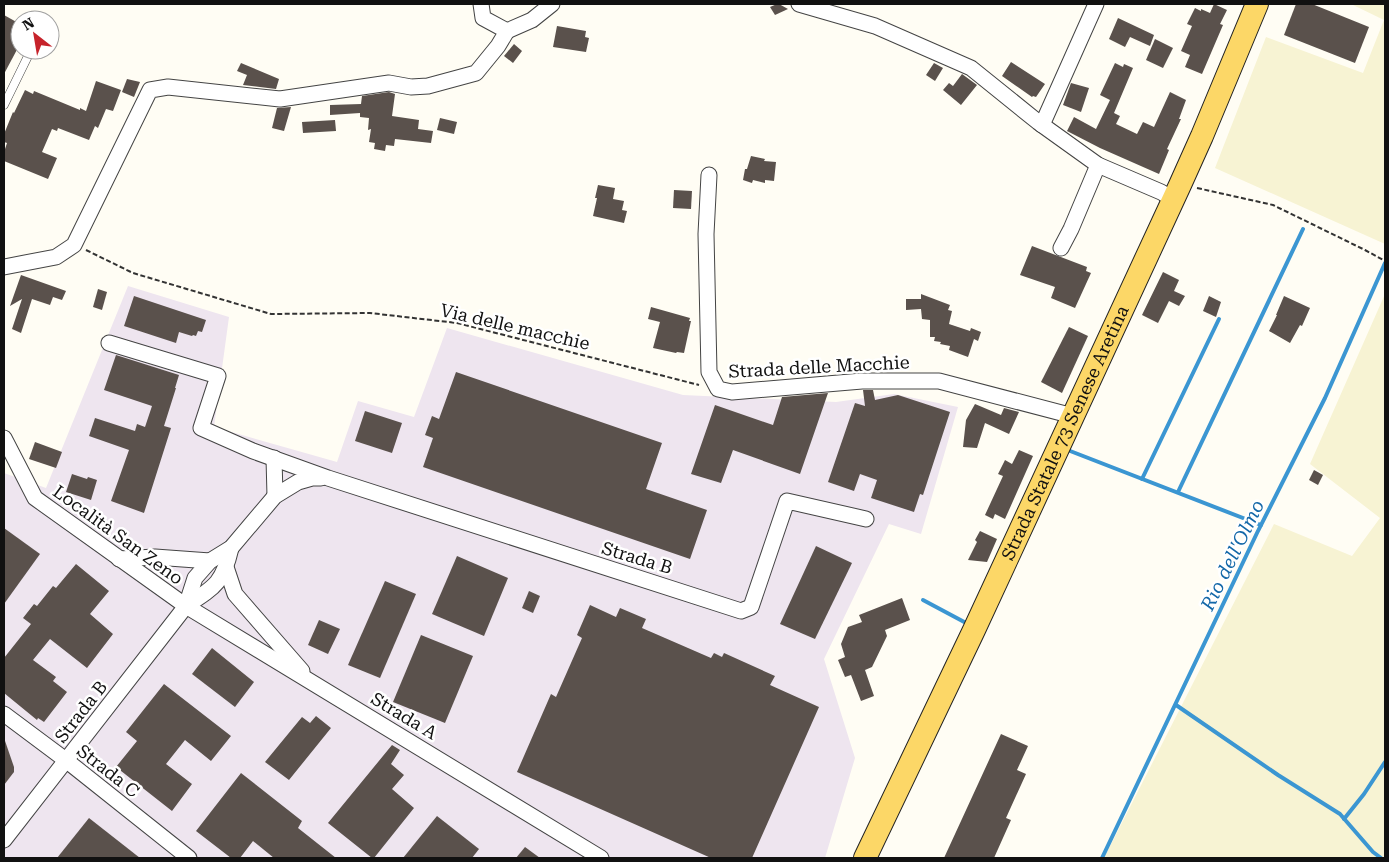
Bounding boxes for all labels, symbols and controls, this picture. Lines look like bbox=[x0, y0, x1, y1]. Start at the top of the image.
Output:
north arrow bbox=[10, 10, 60, 60]
text: N bbox=[20, 14, 37, 33]
street label: Via delle macchie bbox=[438, 299, 592, 354]
street label: Strada Statale 73 Senese Aretina bbox=[997, 302, 1133, 563]
street label: Strada delle Macchie bbox=[728, 351, 910, 382]
street label: Località San Zeno bbox=[49, 480, 187, 589]
water label: Rio dell'Olmo bbox=[1195, 496, 1269, 615]
street label: Strada B bbox=[599, 537, 675, 578]
street label: Strada B bbox=[50, 677, 111, 747]
street label: Strada A bbox=[368, 688, 441, 744]
street label: Strada C bbox=[73, 740, 144, 802]

